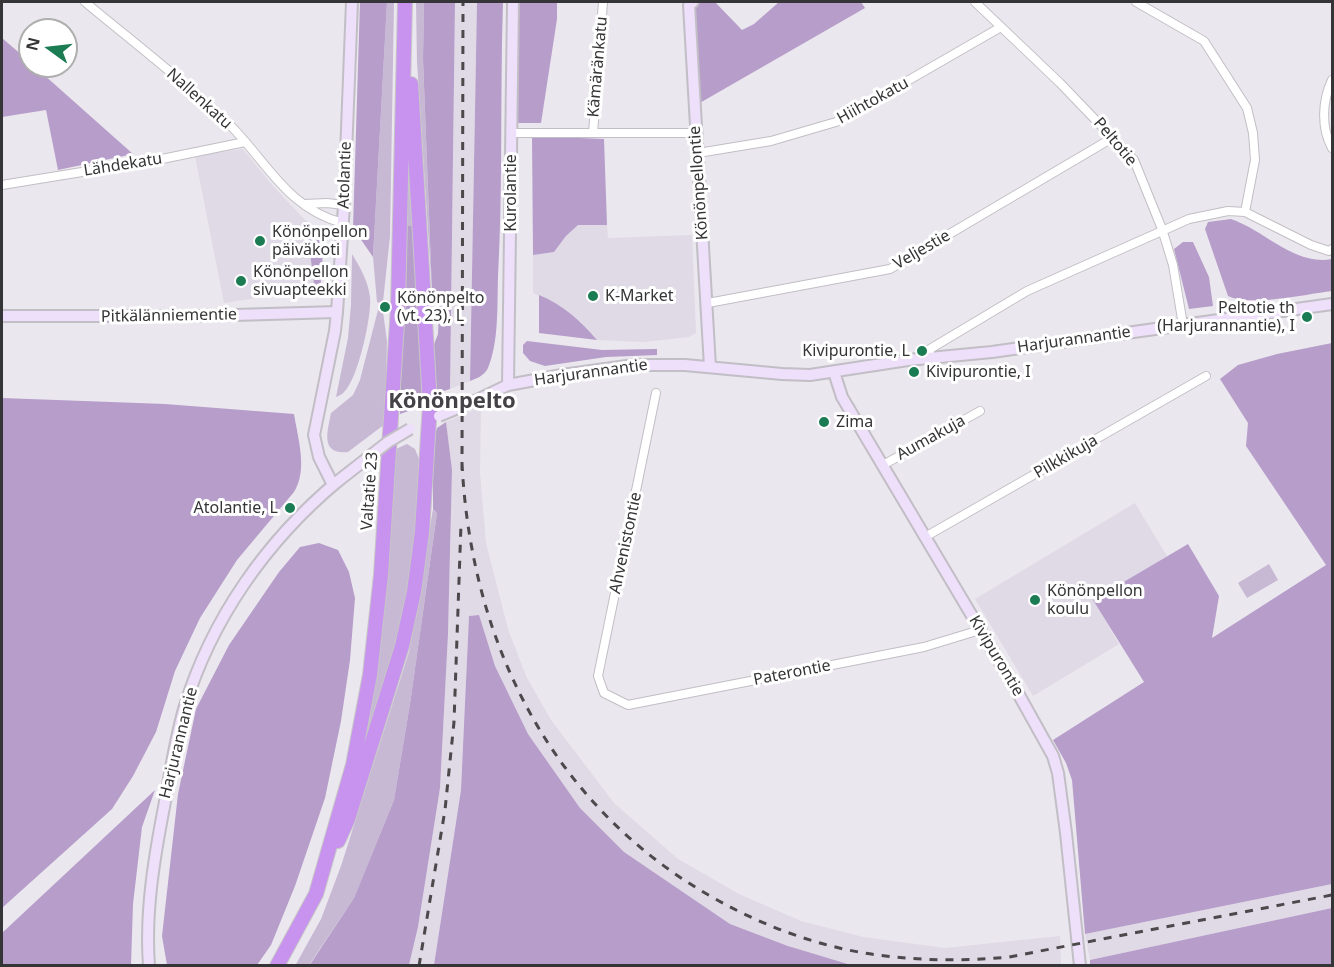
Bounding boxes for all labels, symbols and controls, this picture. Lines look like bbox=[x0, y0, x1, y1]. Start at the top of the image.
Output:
street label: Kämäränkatu bbox=[584, 16, 612, 118]
north arrow bbox=[18, 18, 78, 78]
text: N bbox=[20, 35, 45, 53]
street label: Nallenkatu bbox=[162, 65, 236, 133]
street label: Hiihtokatu bbox=[834, 74, 912, 128]
street label: Peltotie bbox=[1089, 114, 1141, 170]
street label: Könönpellontie bbox=[685, 125, 713, 241]
street label: Atolantie bbox=[334, 141, 356, 209]
street label: Lähdekatu bbox=[82, 149, 164, 181]
street label: Kurolantie bbox=[501, 154, 521, 232]
place label: Könönpellon päiväkoti bbox=[272, 222, 368, 260]
street label: Veljestie bbox=[890, 226, 954, 274]
marker: Könönpellon päiväkoti bbox=[253, 234, 267, 248]
place label: Könönpellon sivuapteekki bbox=[253, 262, 349, 300]
marker: Könönpellon sivuapteekki bbox=[234, 274, 248, 288]
place label: K-Market bbox=[605, 286, 673, 306]
place label: Könönpelto (vt. 23), L bbox=[397, 288, 484, 326]
marker: K-Market bbox=[586, 289, 600, 303]
place label: Peltotie th (Harjurannantie), I bbox=[1157, 298, 1295, 336]
marker: Könönpelto (vt. 23), L bbox=[378, 300, 392, 314]
street label: Pitkälänniementie bbox=[101, 305, 237, 327]
marker: Peltotie th (Harjurannantie), I bbox=[1300, 310, 1314, 324]
street label: Harjurannantie bbox=[1016, 323, 1132, 357]
place label: Kivipurontie, L bbox=[802, 341, 910, 361]
marker: Kivipurontie, L bbox=[915, 344, 929, 358]
street label: Harjurannantie bbox=[533, 356, 649, 390]
place label: Kivipurontie, I bbox=[926, 362, 1031, 382]
marker: Kivipurontie, I bbox=[907, 365, 921, 379]
district label: Könönpelto bbox=[388, 389, 516, 415]
street label: Aumakuja bbox=[893, 411, 969, 465]
place label: Zima bbox=[836, 412, 873, 432]
marker: Zima bbox=[817, 415, 831, 429]
street label: Pilkkikuja bbox=[1031, 431, 1101, 483]
street label: Valtatie 23 bbox=[358, 451, 382, 531]
street label: Ahvenistontie bbox=[606, 491, 646, 595]
place label: Atolantie, L bbox=[194, 498, 278, 518]
marker: Atolantie, L bbox=[283, 501, 297, 515]
place label: Könönpellon koulu bbox=[1047, 581, 1143, 619]
marker: Könönpellon koulu bbox=[1028, 593, 1042, 607]
street label: Kivipurontie bbox=[964, 612, 1028, 700]
street label: Paterontie bbox=[752, 656, 832, 690]
street label: Harjurannantie bbox=[156, 685, 202, 801]

